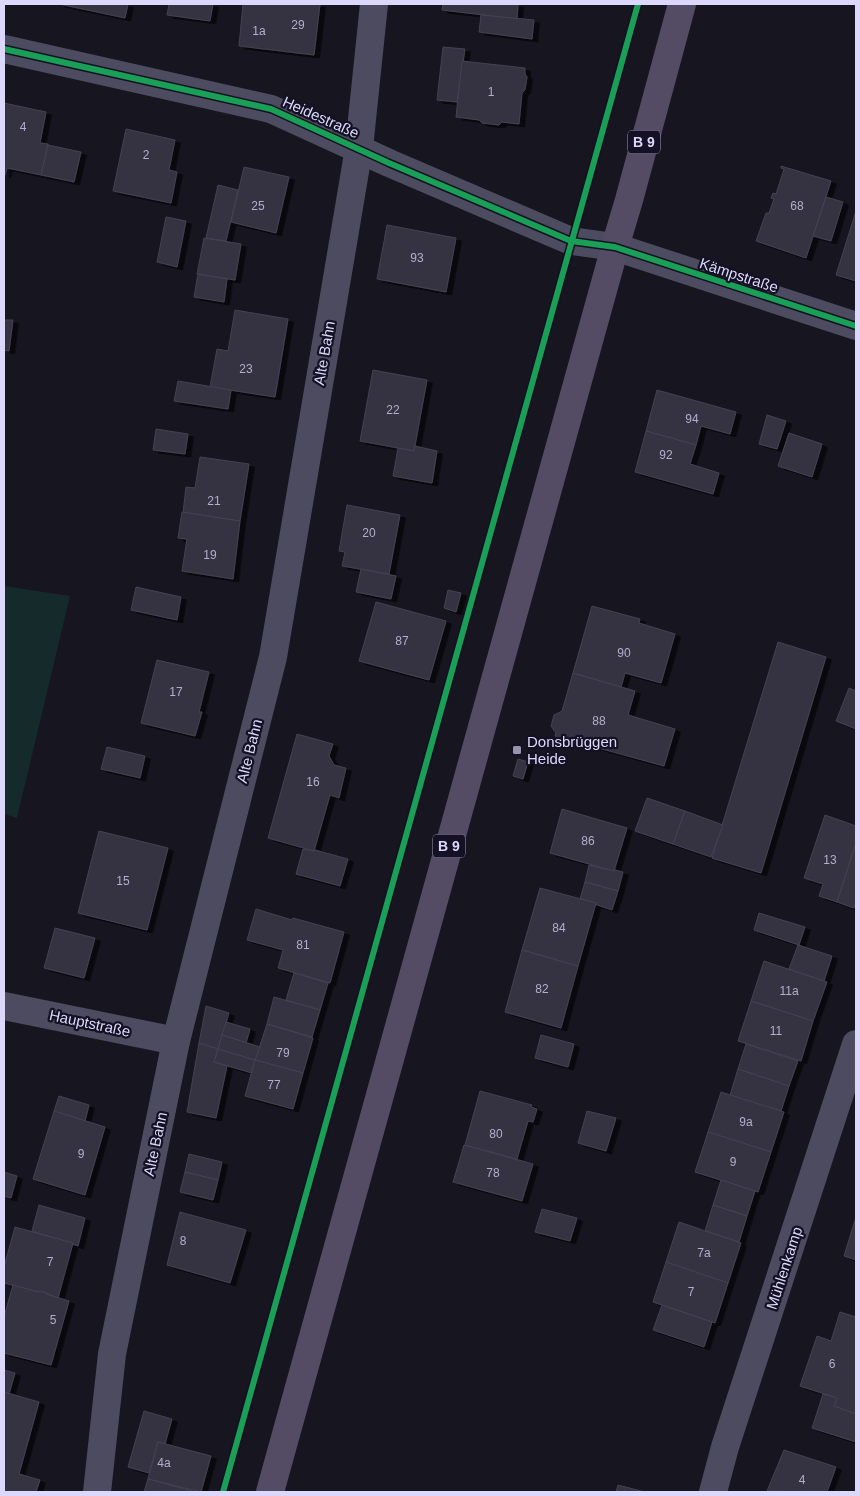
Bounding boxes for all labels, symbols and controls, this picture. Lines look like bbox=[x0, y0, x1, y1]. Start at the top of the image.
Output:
house number: 29 bbox=[291, 18, 305, 32]
house number: 1a bbox=[252, 24, 266, 38]
house number: 1 bbox=[488, 85, 495, 99]
street label: Heidestraße bbox=[280, 93, 362, 141]
house number: 4 bbox=[20, 120, 27, 134]
road number: B 9 bbox=[628, 130, 660, 154]
house number: 2 bbox=[143, 148, 150, 162]
house number: 25 bbox=[251, 199, 265, 213]
house number: 68 bbox=[790, 199, 804, 213]
house number: 93 bbox=[410, 251, 424, 265]
street label: Kämpstraße bbox=[698, 254, 780, 296]
street label: Alte Bahn bbox=[310, 319, 338, 387]
house number: 23 bbox=[239, 362, 253, 376]
house number: 22 bbox=[386, 403, 400, 417]
house number: 94 bbox=[685, 412, 699, 426]
house number: 92 bbox=[659, 448, 673, 462]
house number: 21 bbox=[207, 494, 221, 508]
house number: 20 bbox=[362, 526, 376, 540]
house number: 19 bbox=[203, 548, 217, 562]
house number: 87 bbox=[395, 634, 409, 648]
house number: 90 bbox=[617, 646, 631, 660]
house number: 17 bbox=[169, 685, 183, 699]
house number: 88 bbox=[592, 714, 606, 728]
street label: Alte Bahn bbox=[233, 717, 265, 785]
place label: Donsbrüggen Heide bbox=[527, 733, 617, 767]
marker: Donsbrüggen Heide bbox=[511, 744, 523, 756]
house number: 16 bbox=[306, 775, 320, 789]
road number: B 9 bbox=[433, 834, 465, 858]
house number: 86 bbox=[581, 834, 595, 848]
house number: 13 bbox=[823, 853, 837, 867]
house number: 15 bbox=[116, 874, 130, 888]
house number: 84 bbox=[552, 921, 566, 935]
house number: 81 bbox=[296, 938, 310, 952]
house number: 82 bbox=[535, 982, 549, 996]
house number: 11a bbox=[779, 984, 799, 998]
street label: Hauptstraße bbox=[48, 1006, 132, 1040]
house number: 11 bbox=[770, 1024, 783, 1038]
house number: 79 bbox=[276, 1046, 290, 1060]
house number: 77 bbox=[267, 1078, 281, 1092]
street label: Alte Bahn bbox=[140, 1110, 170, 1178]
house number: 9a bbox=[739, 1115, 753, 1129]
house number: 80 bbox=[489, 1127, 503, 1141]
house number: 9 bbox=[78, 1147, 85, 1161]
house number: 9 bbox=[730, 1155, 737, 1169]
house number: 78 bbox=[486, 1166, 500, 1180]
street label: Mühlenkamp bbox=[763, 1225, 805, 1311]
house number: 8 bbox=[180, 1234, 187, 1248]
house number: 7a bbox=[697, 1246, 711, 1260]
house number: 7 bbox=[47, 1255, 54, 1269]
house number: 7 bbox=[688, 1285, 695, 1299]
house number: 5 bbox=[50, 1313, 57, 1327]
house number: 6 bbox=[829, 1357, 836, 1371]
house number: 4a bbox=[157, 1456, 171, 1470]
house number: 4 bbox=[799, 1473, 806, 1487]

